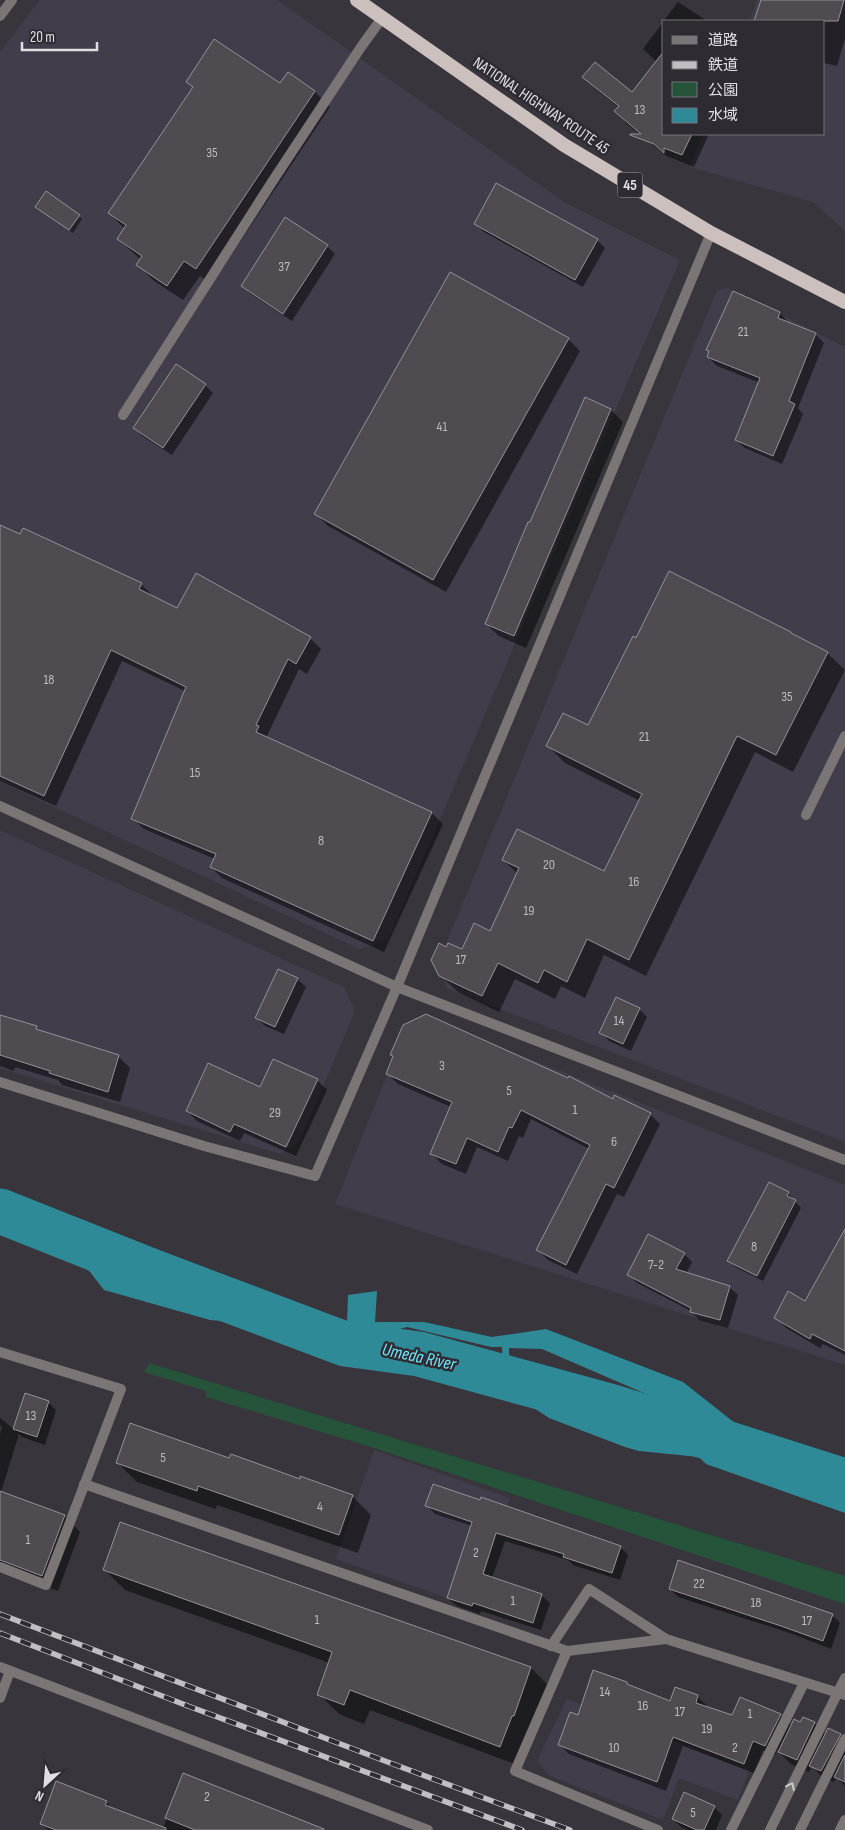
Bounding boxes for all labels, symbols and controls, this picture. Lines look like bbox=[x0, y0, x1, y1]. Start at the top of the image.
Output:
scale bar bbox=[22, 20, 98, 52]
legend bbox=[662, 20, 825, 135]
text: 20 m bbox=[30, 28, 55, 47]
text: 道路 bbox=[708, 31, 738, 50]
street label: NATIONAL HIGHWAY ROUTE 45 bbox=[469, 53, 613, 159]
text: 鉄道 bbox=[708, 56, 738, 75]
text: 公園 bbox=[708, 81, 738, 100]
house number: 13 bbox=[635, 101, 646, 118]
text: 水域 bbox=[708, 106, 738, 125]
house number: 35 bbox=[206, 144, 218, 161]
road number: 45 bbox=[618, 172, 642, 198]
house number: 37 bbox=[278, 258, 290, 275]
house number: 21 bbox=[738, 323, 748, 340]
house number: 41 bbox=[437, 418, 447, 435]
house number: 18 bbox=[43, 671, 55, 688]
house number: 35 bbox=[781, 688, 793, 705]
house number: 21 bbox=[639, 728, 649, 745]
house number: 15 bbox=[190, 764, 201, 781]
house number: 8 bbox=[318, 832, 324, 849]
house number: 20 bbox=[543, 856, 555, 873]
house number: 16 bbox=[628, 873, 640, 890]
house number: 19 bbox=[523, 902, 535, 919]
house number: 17 bbox=[456, 951, 467, 968]
house number: 14 bbox=[614, 1012, 625, 1029]
house number: 3 bbox=[439, 1057, 445, 1074]
house number: 5 bbox=[506, 1082, 512, 1099]
house number: 1 bbox=[573, 1101, 578, 1118]
house number: 29 bbox=[269, 1104, 281, 1121]
house number: 6 bbox=[611, 1133, 617, 1150]
house number: 8 bbox=[751, 1238, 757, 1255]
house number: 7-2 bbox=[648, 1256, 664, 1273]
water label: Umeda River bbox=[380, 1339, 459, 1375]
house number: 13 bbox=[26, 1407, 37, 1424]
house number: 5 bbox=[160, 1449, 166, 1466]
house number: 4 bbox=[317, 1498, 323, 1515]
house number: 1 bbox=[26, 1531, 31, 1548]
house number: 2 bbox=[473, 1544, 479, 1561]
house number: 22 bbox=[693, 1575, 705, 1592]
house number: 1 bbox=[511, 1592, 516, 1609]
house number: 18 bbox=[750, 1594, 762, 1611]
house number: 1 bbox=[315, 1611, 320, 1628]
house number: 17 bbox=[802, 1612, 813, 1629]
house number: 14 bbox=[600, 1683, 611, 1700]
house number: 16 bbox=[637, 1697, 649, 1714]
house number: 17 bbox=[675, 1703, 686, 1720]
house number: 1 bbox=[748, 1705, 753, 1722]
house number: 19 bbox=[701, 1720, 713, 1737]
house number: 10 bbox=[608, 1739, 620, 1756]
house number: 2 bbox=[732, 1739, 738, 1756]
north arrow bbox=[20, 1760, 70, 1810]
one-way arrow bbox=[785, 1782, 796, 1791]
text: N bbox=[32, 1787, 47, 1806]
house number: 2 bbox=[204, 1788, 210, 1805]
house number: 5 bbox=[690, 1804, 696, 1821]

